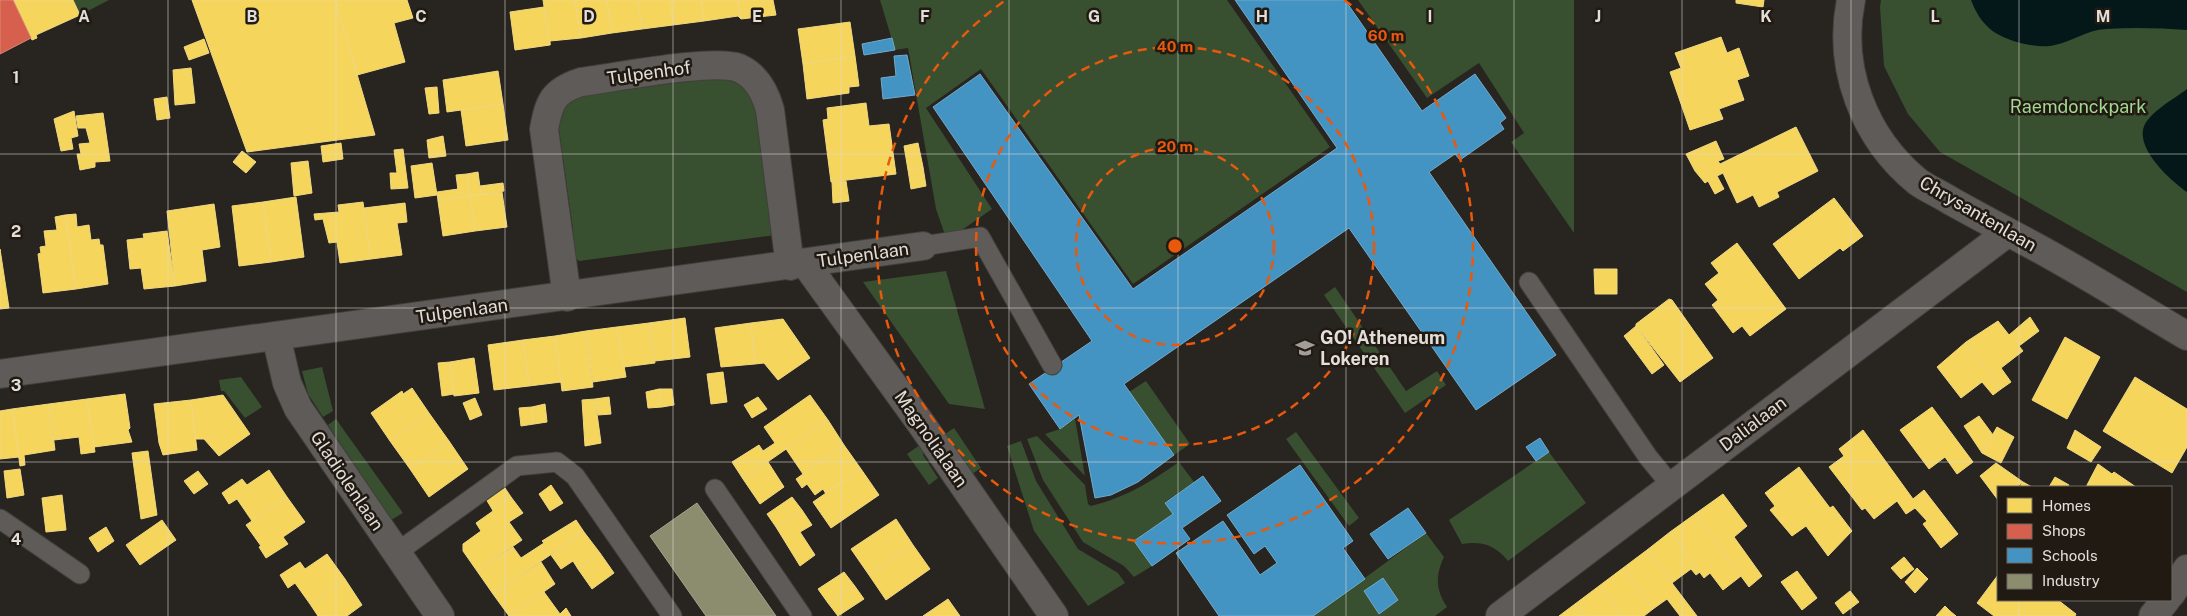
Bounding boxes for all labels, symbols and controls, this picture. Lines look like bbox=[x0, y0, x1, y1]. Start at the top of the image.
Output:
text: A bbox=[78, 7, 90, 26]
text: B bbox=[247, 7, 258, 26]
text: C bbox=[415, 7, 427, 26]
text: D bbox=[583, 7, 595, 26]
text: E bbox=[752, 7, 762, 26]
text: F bbox=[920, 7, 930, 26]
text: G bbox=[1088, 7, 1100, 26]
text: H bbox=[1256, 7, 1268, 26]
text: I bbox=[1428, 7, 1432, 26]
text: J bbox=[1595, 7, 1601, 26]
text: K bbox=[1760, 7, 1772, 26]
text: L bbox=[1930, 7, 1940, 26]
text: M bbox=[2096, 7, 2110, 26]
text: 60 m bbox=[1368, 27, 1404, 44]
text: 40 m bbox=[1157, 38, 1193, 55]
street label: Tulpenhof bbox=[606, 56, 692, 89]
text: 1 bbox=[13, 68, 19, 87]
park label: Raemdonckpark bbox=[2010, 96, 2146, 117]
text: 20 m bbox=[1157, 138, 1193, 155]
street label: Chrysantenlaan bbox=[1916, 172, 2040, 256]
text: 2 bbox=[11, 222, 21, 241]
centre of rings bbox=[1166, 237, 1184, 255]
street label: Tulpenlaan bbox=[816, 238, 910, 271]
street label: Tulpenlaan bbox=[415, 294, 509, 327]
place label: GO! Atheneum Lokeren bbox=[1320, 327, 1445, 369]
school or university icon: GO! Atheneum Lokeren bbox=[1294, 337, 1316, 359]
text: 3 bbox=[11, 376, 21, 395]
street label: Magnolialaan bbox=[890, 386, 972, 491]
street label: Dalialaan bbox=[1715, 392, 1790, 455]
street label: Gladiolenlaan bbox=[306, 427, 388, 534]
legend bbox=[1997, 486, 2172, 601]
text: Homes bbox=[2042, 497, 2091, 514]
text: Shops bbox=[2042, 522, 2086, 539]
text: 4 bbox=[11, 530, 22, 549]
text: Schools bbox=[2042, 547, 2098, 564]
text: Industry bbox=[2042, 572, 2100, 589]

